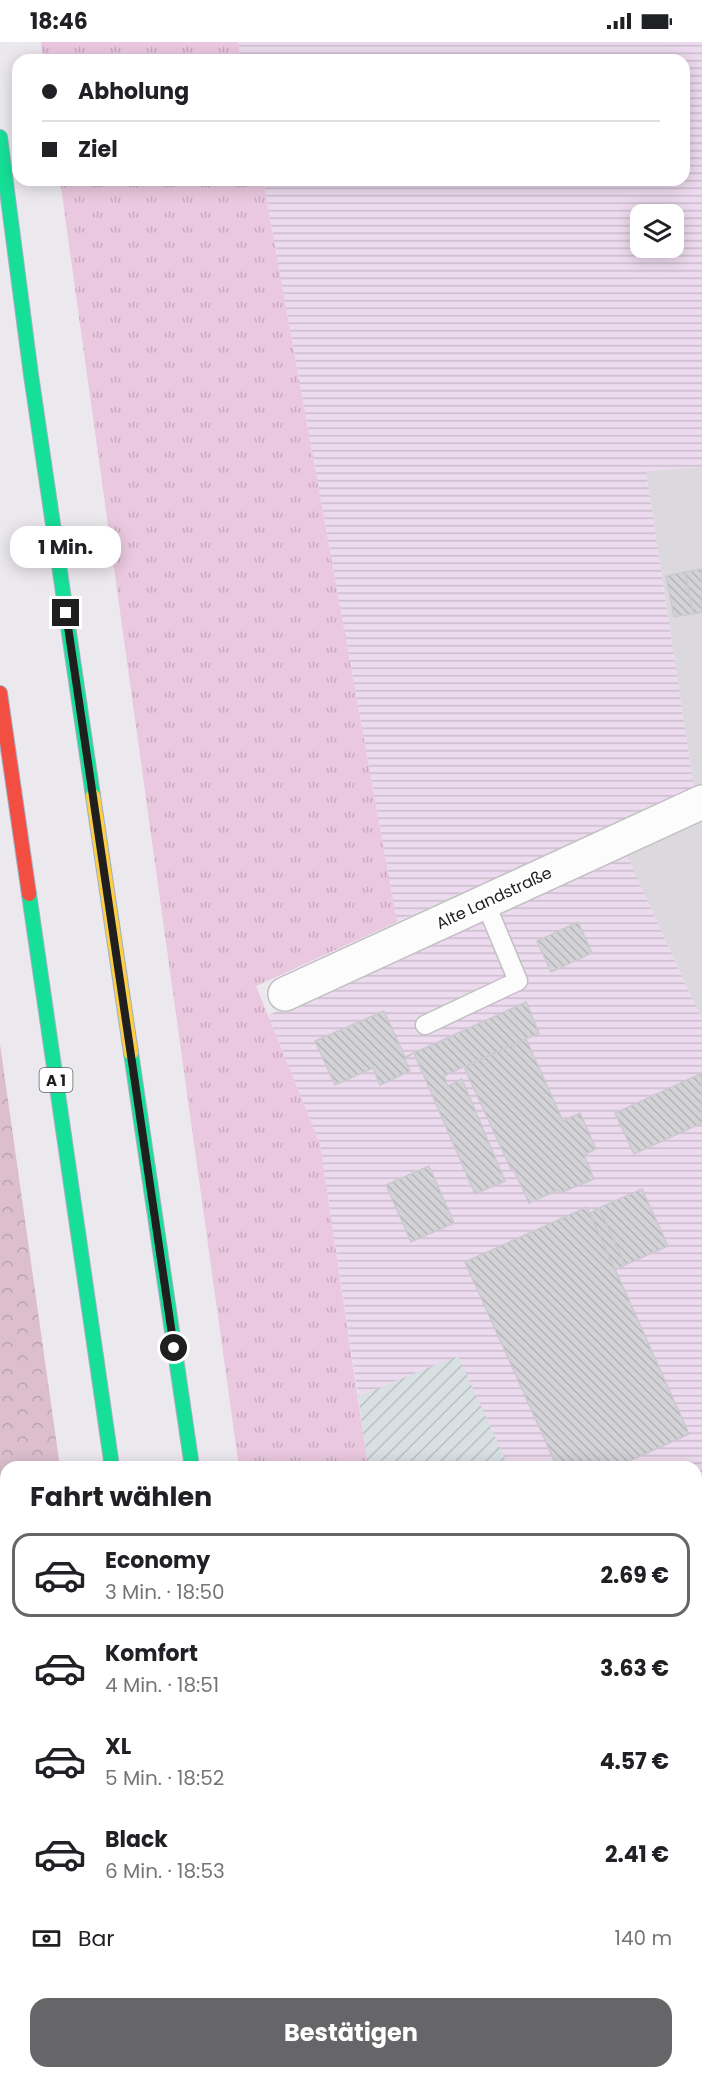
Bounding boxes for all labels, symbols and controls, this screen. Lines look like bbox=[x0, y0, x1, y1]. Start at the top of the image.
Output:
text: 18:46 bbox=[30, 6, 88, 37]
text: Abholung bbox=[78, 76, 189, 107]
text: Ziel bbox=[78, 134, 118, 165]
map controls bbox=[630, 204, 684, 258]
button: layers bbox=[630, 204, 684, 258]
callout: 1 Min. bbox=[10, 526, 122, 568]
text: 1 Min. bbox=[38, 533, 93, 561]
route end bbox=[52, 599, 79, 626]
street label: Alte Landstraße bbox=[432, 861, 556, 935]
road number: A 1 bbox=[40, 1068, 72, 1092]
route start bbox=[160, 1334, 187, 1361]
text: Fahrt wählen bbox=[30, 1478, 212, 1515]
text: Economy bbox=[105, 1545, 210, 1576]
icon: car bbox=[33, 1548, 87, 1602]
text: 2.69 € bbox=[601, 1560, 669, 1591]
text: 3 Min. · 18:50 bbox=[105, 1578, 225, 1606]
text: Komfort bbox=[105, 1638, 198, 1669]
icon: car bbox=[33, 1641, 87, 1695]
text: 3.63 € bbox=[600, 1653, 669, 1684]
text: 4 Min. · 18:51 bbox=[105, 1671, 219, 1699]
text: XL bbox=[105, 1731, 131, 1762]
icon: car bbox=[33, 1734, 87, 1788]
text: 4.57 € bbox=[600, 1746, 669, 1777]
text: 5 Min. · 18:52 bbox=[105, 1764, 224, 1792]
text: Black bbox=[105, 1824, 168, 1855]
icon: car bbox=[33, 1827, 87, 1881]
text: 2.41 € bbox=[605, 1839, 669, 1870]
text: 6 Min. · 18:53 bbox=[105, 1857, 225, 1885]
icon: cash bbox=[30, 1922, 63, 1955]
text: Bar bbox=[78, 1923, 115, 1954]
text: 140 m bbox=[615, 1924, 672, 1952]
button: Bestätigen bbox=[30, 1998, 672, 2067]

